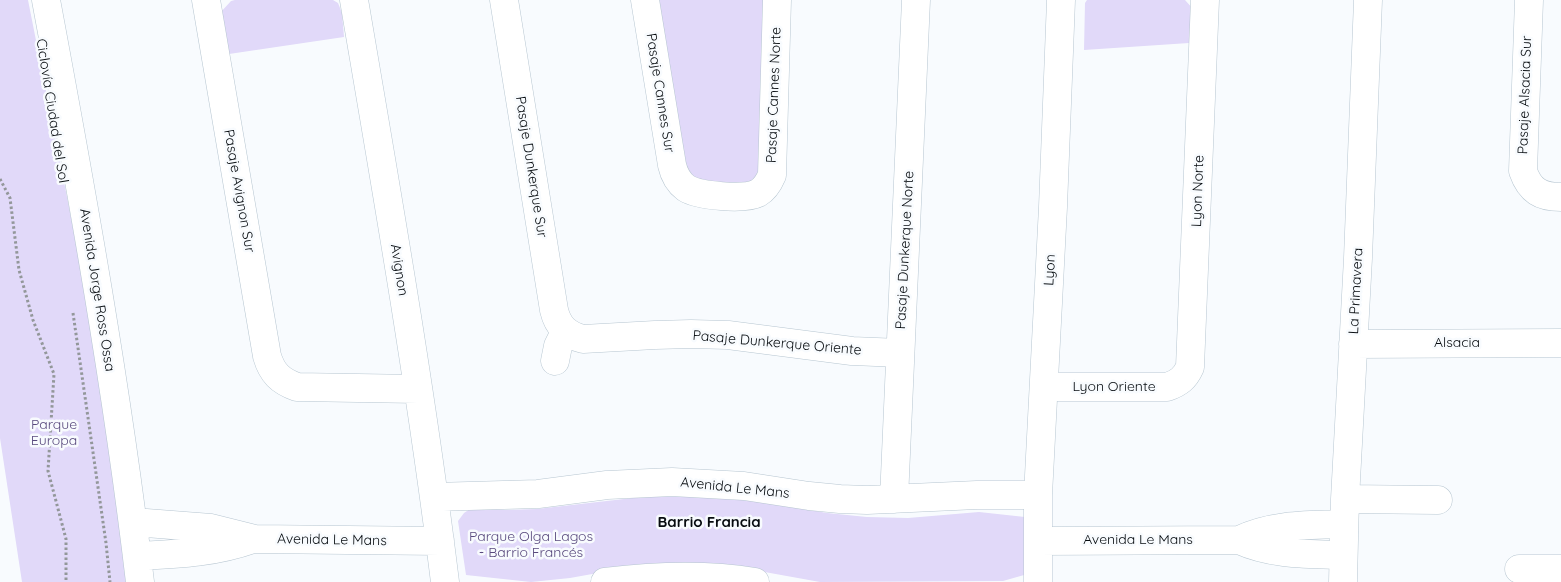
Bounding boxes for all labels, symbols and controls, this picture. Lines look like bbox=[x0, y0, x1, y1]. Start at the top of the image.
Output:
street label: Pasaje Cannes Norte bbox=[763, 27, 785, 163]
street label: Pasaje Cannes Sur bbox=[642, 32, 678, 154]
street label: Pasaje Alsacia Sur bbox=[1515, 35, 1535, 155]
street label: Ciclovía Ciudad del Sol bbox=[32, 38, 72, 184]
street label: Pasaje Dunkerque Sur bbox=[512, 95, 550, 239]
street label: Pasaje Avignon Sur bbox=[220, 128, 258, 254]
street label: Lyon Norte bbox=[1188, 155, 1208, 227]
street label: Pasaje Dunkerque Norte bbox=[892, 170, 918, 330]
street label: Avenida Jorge Ross Ossa bbox=[76, 207, 118, 373]
street label: Avignon bbox=[387, 243, 411, 297]
street label: La Primavera bbox=[1345, 247, 1367, 335]
street label: Lyon bbox=[1041, 254, 1059, 286]
street label: Pasaje Dunkerque Oriente bbox=[692, 327, 862, 359]
street label: Alsacia bbox=[1434, 335, 1480, 351]
street label: Lyon Oriente bbox=[1072, 379, 1156, 395]
park label: Parque Europa bbox=[31, 417, 77, 450]
street label: Avenida Le Mans bbox=[680, 474, 790, 502]
district label: Barrio Francia bbox=[657, 513, 761, 531]
park label: Parque Olga Lagos - Barrio Francés bbox=[469, 529, 593, 562]
street label: Avenida Le Mans bbox=[277, 531, 387, 549]
street label: Avenida Le Mans bbox=[1083, 532, 1193, 548]

